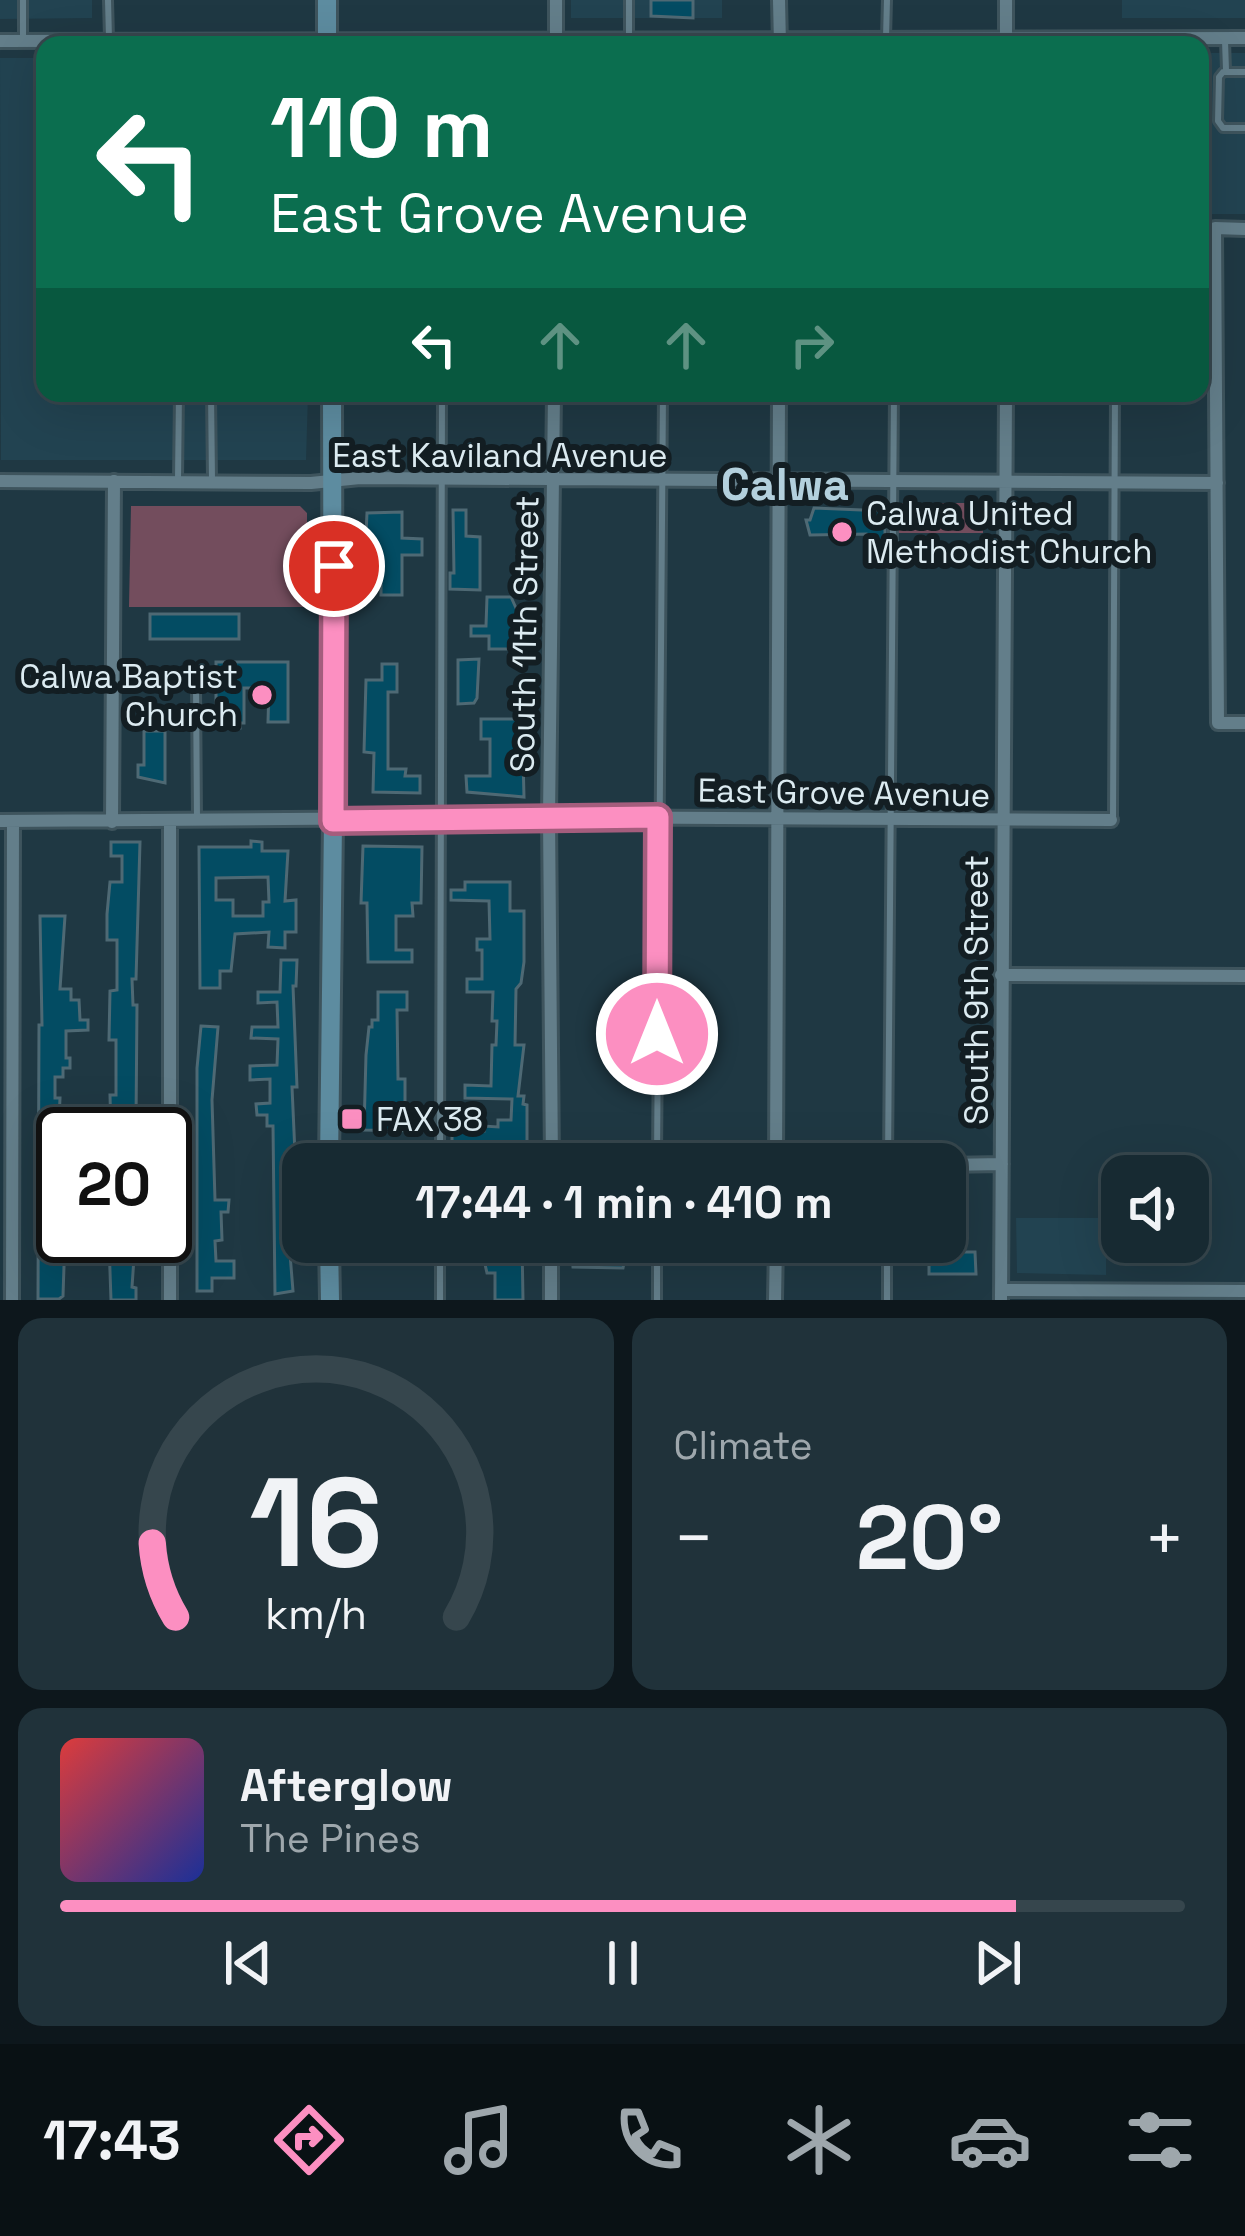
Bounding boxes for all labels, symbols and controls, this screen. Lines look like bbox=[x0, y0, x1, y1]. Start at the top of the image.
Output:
text: 110 m bbox=[270, 74, 493, 182]
icon: left bbox=[72, 84, 228, 240]
text: East Grove Avenue bbox=[270, 179, 749, 248]
icon: left bbox=[401, 312, 467, 378]
icon: ahead bbox=[527, 312, 593, 378]
icon: ahead bbox=[653, 312, 719, 378]
icon: right bbox=[779, 312, 845, 378]
street label: East Kaviland Avenue bbox=[332, 435, 668, 477]
district label: Calwa bbox=[721, 456, 849, 513]
place label: Calwa United Methodist Church bbox=[866, 493, 1152, 573]
street label: South 11th Street bbox=[502, 495, 548, 773]
pin bbox=[283, 515, 385, 617]
marker: Calwa United Methodist Church bbox=[829, 519, 855, 545]
icon: arrive bbox=[301, 533, 367, 599]
place label: Calwa Baptist Church bbox=[19, 656, 238, 736]
marker: Calwa Baptist Church bbox=[249, 682, 275, 708]
street label: East Grove Avenue bbox=[697, 769, 991, 817]
street label: South 9th Street bbox=[956, 855, 998, 1125]
position arrow bbox=[594, 971, 720, 1097]
place label: FAX 38 bbox=[376, 1099, 483, 1141]
marker: FAX 38 bbox=[339, 1106, 365, 1132]
speed limit sign: 20 bbox=[36, 1107, 192, 1263]
map controls bbox=[1101, 1155, 1209, 1263]
button: sound bbox=[1101, 1155, 1209, 1263]
text: 17:44 · 1 min · 410 m bbox=[415, 1174, 833, 1231]
text: Climate bbox=[674, 1421, 813, 1470]
text: 16 bbox=[249, 1443, 383, 1602]
text: 20° bbox=[856, 1480, 1003, 1595]
text: − bbox=[674, 1496, 714, 1580]
text: + bbox=[1144, 1496, 1185, 1580]
text: km/h bbox=[265, 1587, 367, 1642]
text: Afterglow bbox=[240, 1757, 453, 1814]
text: The Pines bbox=[240, 1814, 421, 1863]
icon: previous bbox=[215, 1930, 281, 1996]
icon: pause bbox=[590, 1930, 656, 1996]
icon: next bbox=[965, 1930, 1031, 1996]
icon: directions bbox=[267, 2098, 351, 2182]
icon: music bbox=[437, 2098, 521, 2182]
icon: phone bbox=[607, 2098, 691, 2182]
icon: climate bbox=[777, 2098, 861, 2182]
icon: car bbox=[948, 2098, 1032, 2182]
icon: filters bbox=[1118, 2098, 1202, 2182]
text: 17:43 bbox=[43, 2106, 181, 2175]

